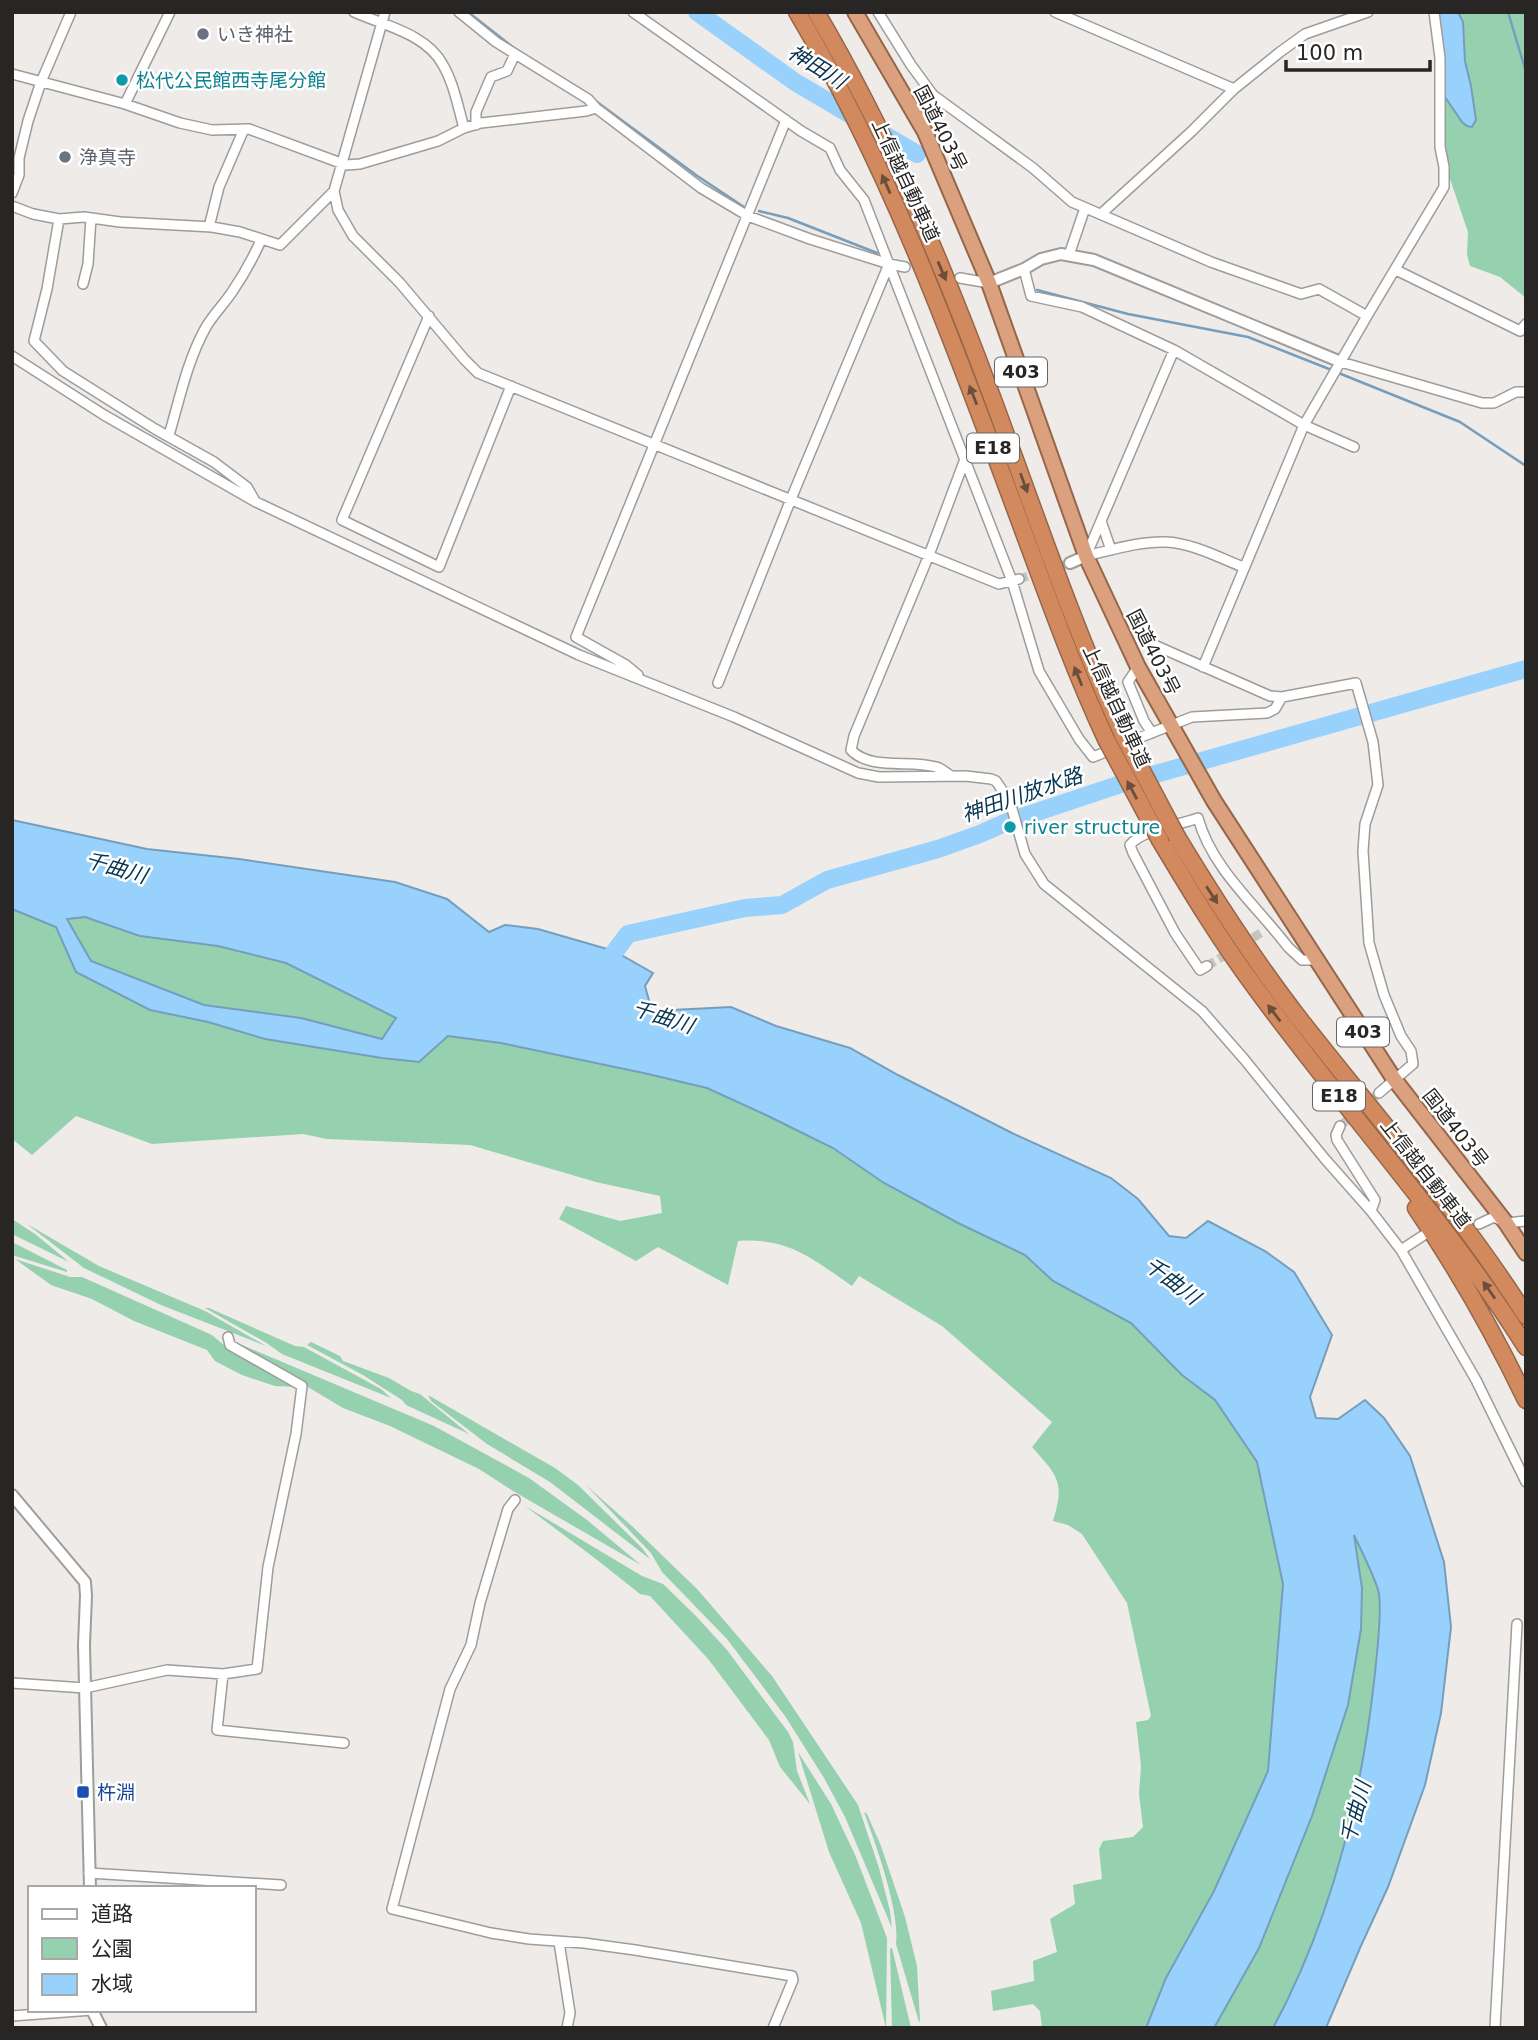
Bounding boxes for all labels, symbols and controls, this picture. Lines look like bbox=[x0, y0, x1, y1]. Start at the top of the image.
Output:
place label: いき神社 bbox=[217, 23, 293, 45]
marker: いき神社 bbox=[195, 26, 211, 42]
scale bar bbox=[1286, 28, 1430, 72]
water label: 神田川 bbox=[784, 40, 852, 95]
text: 100 m bbox=[1296, 41, 1363, 65]
place label: 松代公民館西寺尾分館 bbox=[136, 69, 326, 91]
marker: 松代公民館西寺尾分館 bbox=[114, 72, 130, 88]
street label: 国道403号 bbox=[910, 81, 972, 175]
street label: 上信越自動車道 bbox=[868, 115, 944, 245]
place label: 浄真寺 bbox=[79, 146, 136, 168]
marker: 浄真寺 bbox=[57, 149, 73, 165]
one-way arrow bbox=[880, 174, 892, 194]
one-way arrow bbox=[936, 261, 948, 281]
road number: 403 bbox=[995, 358, 1047, 386]
one-way arrow bbox=[967, 384, 978, 405]
road number: E18 bbox=[967, 434, 1019, 462]
one-way arrow bbox=[1018, 473, 1029, 494]
street label: 国道403号 bbox=[1123, 605, 1185, 699]
street label: 上信越自動車道 bbox=[1079, 641, 1155, 771]
one-way arrow bbox=[1073, 666, 1084, 687]
water label: 神田川放水路 bbox=[959, 762, 1087, 827]
one-way arrow bbox=[1126, 780, 1138, 800]
place label: river structure bbox=[1024, 816, 1160, 838]
marker: river structure bbox=[1002, 819, 1018, 835]
water label: 千曲川 bbox=[82, 848, 152, 889]
one-way arrow bbox=[1206, 885, 1219, 905]
water label: 千曲川 bbox=[629, 996, 699, 1039]
one-way arrow bbox=[1268, 1004, 1282, 1022]
road number: 403 bbox=[1337, 1017, 1389, 1046]
road number: E18 bbox=[1313, 1082, 1365, 1111]
street label: 国道403号 bbox=[1419, 1084, 1493, 1172]
street label: 上信越自動車道 bbox=[1376, 1114, 1476, 1232]
water label: 千曲川 bbox=[1140, 1252, 1206, 1311]
one-way arrow bbox=[1482, 1281, 1496, 1299]
water label: 千曲川 bbox=[1336, 1777, 1376, 1846]
place label: 杵淵 bbox=[97, 1781, 135, 1803]
marker: 杵淵 bbox=[75, 1784, 91, 1800]
legend bbox=[28, 1886, 256, 2012]
text: 道路 bbox=[91, 1902, 133, 1926]
text: 公園 bbox=[91, 1937, 133, 1961]
text: 水域 bbox=[91, 1972, 133, 1996]

